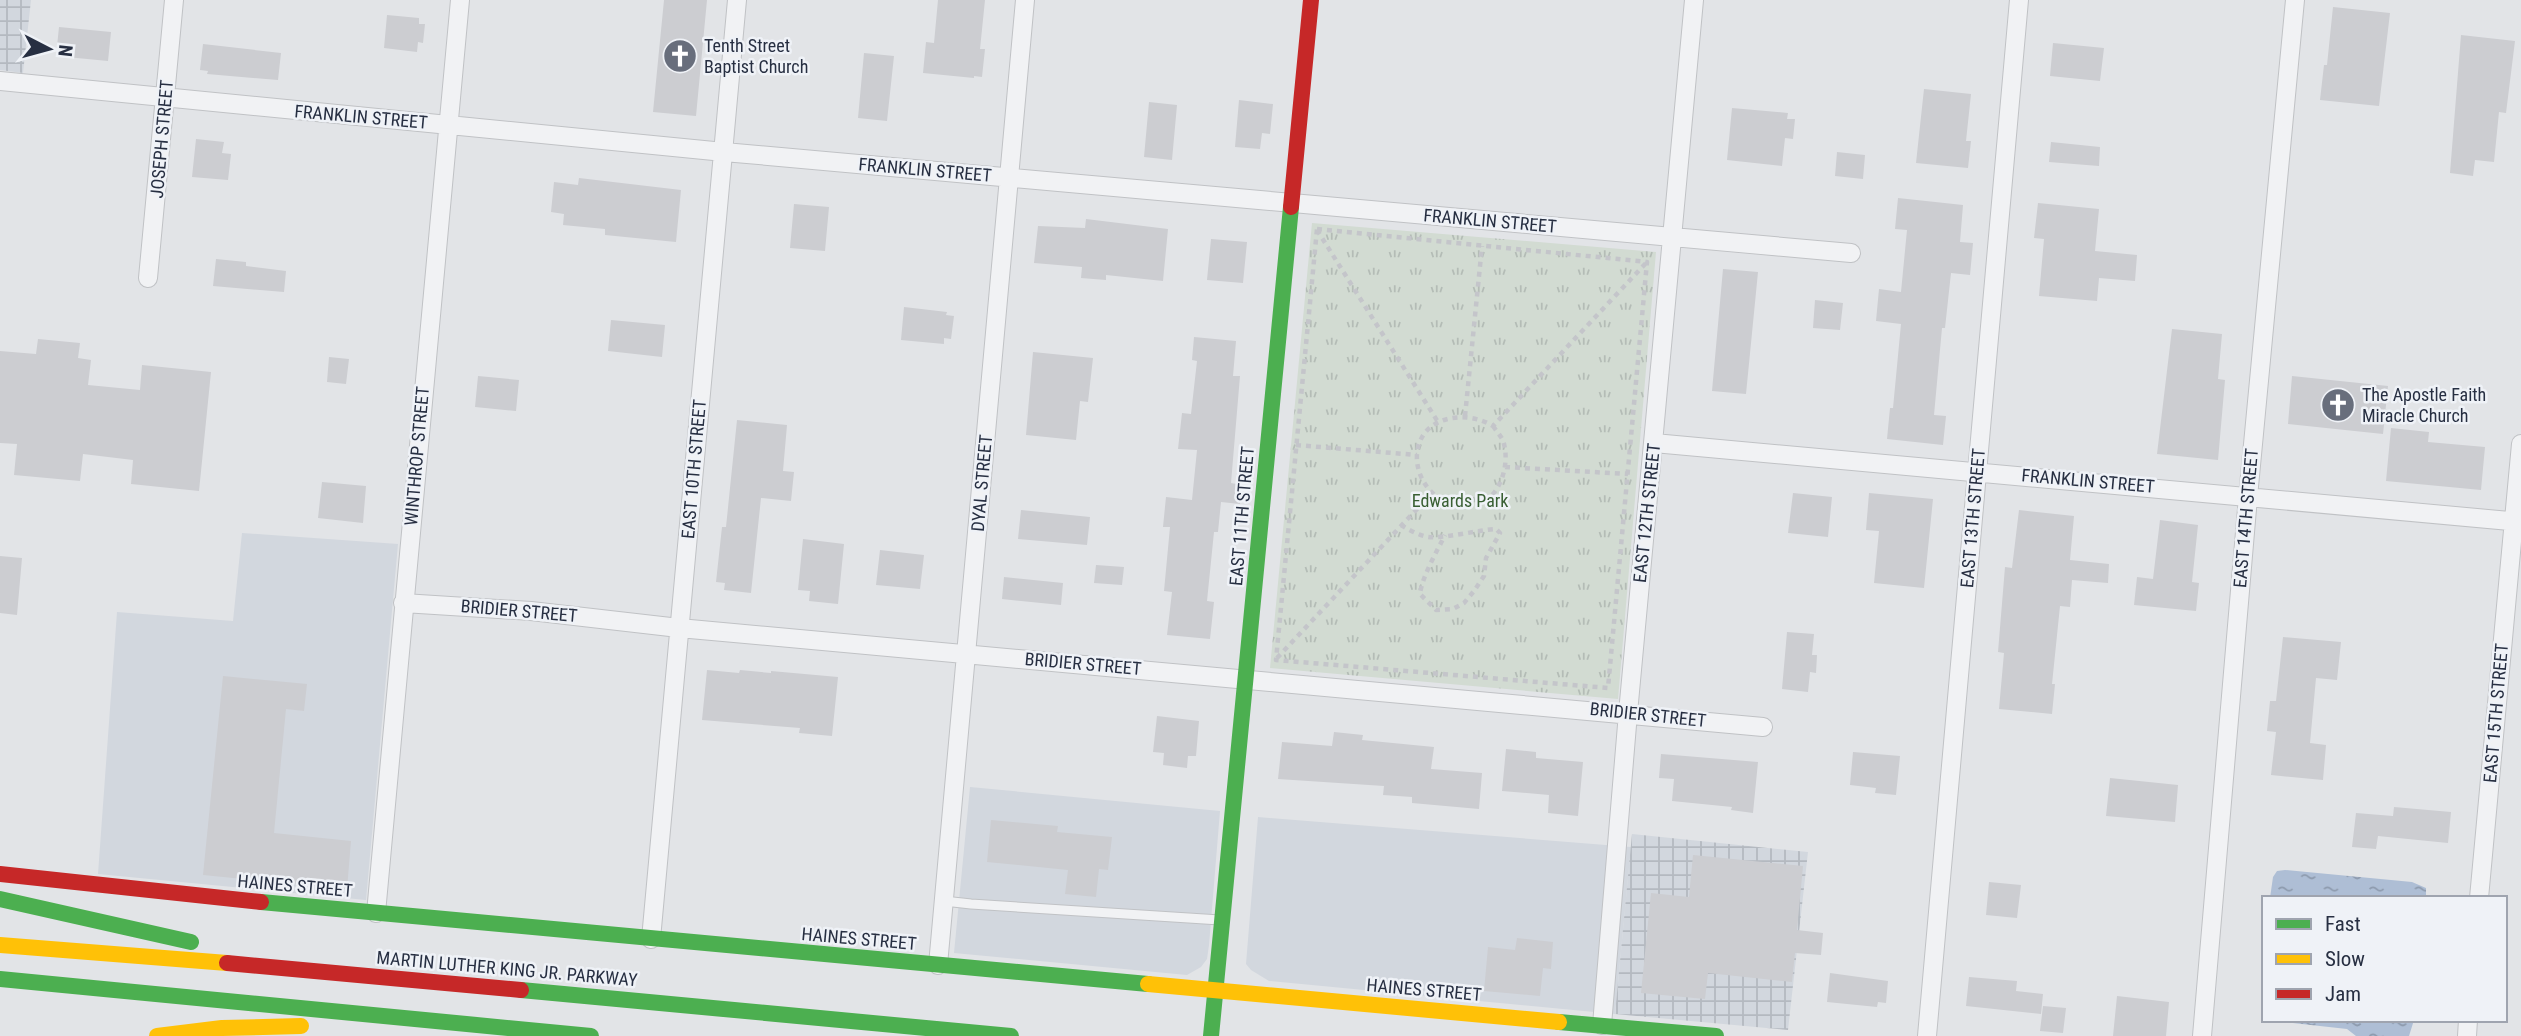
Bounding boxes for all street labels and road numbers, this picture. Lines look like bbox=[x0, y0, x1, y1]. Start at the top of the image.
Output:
street label: JOSEPH STREET bbox=[146, 79, 177, 199]
street label: FRANKLIN STREET bbox=[294, 100, 429, 133]
street label: FRANKLIN STREET bbox=[858, 153, 993, 186]
street label: FRANKLIN STREET bbox=[1423, 204, 1558, 237]
street label: WINTHROP STREET bbox=[400, 385, 433, 527]
street label: EAST 10TH STREET bbox=[677, 398, 710, 540]
street label: DYAL STREET bbox=[967, 434, 996, 532]
street label: EAST 12TH STREET bbox=[1629, 442, 1664, 584]
street label: EAST 11TH STREET bbox=[1225, 445, 1258, 587]
street label: EAST 13TH STREET bbox=[1956, 447, 1989, 589]
street label: EAST 14TH STREET bbox=[2229, 447, 2262, 589]
street label: FRANKLIN STREET bbox=[2021, 464, 2156, 497]
street label: BRIDIER STREET bbox=[460, 595, 578, 626]
street label: EAST 15TH STREET bbox=[2479, 642, 2512, 784]
street label: BRIDIER STREET bbox=[1024, 648, 1142, 679]
street label: BRIDIER STREET bbox=[1589, 698, 1707, 731]
street label: HAINES STREET bbox=[237, 870, 353, 901]
street label: HAINES STREET bbox=[801, 923, 917, 954]
street label: MARTIN LUTHER KING JR. PARKWAY bbox=[376, 947, 639, 990]
street label: HAINES STREET bbox=[1366, 974, 1482, 1005]

